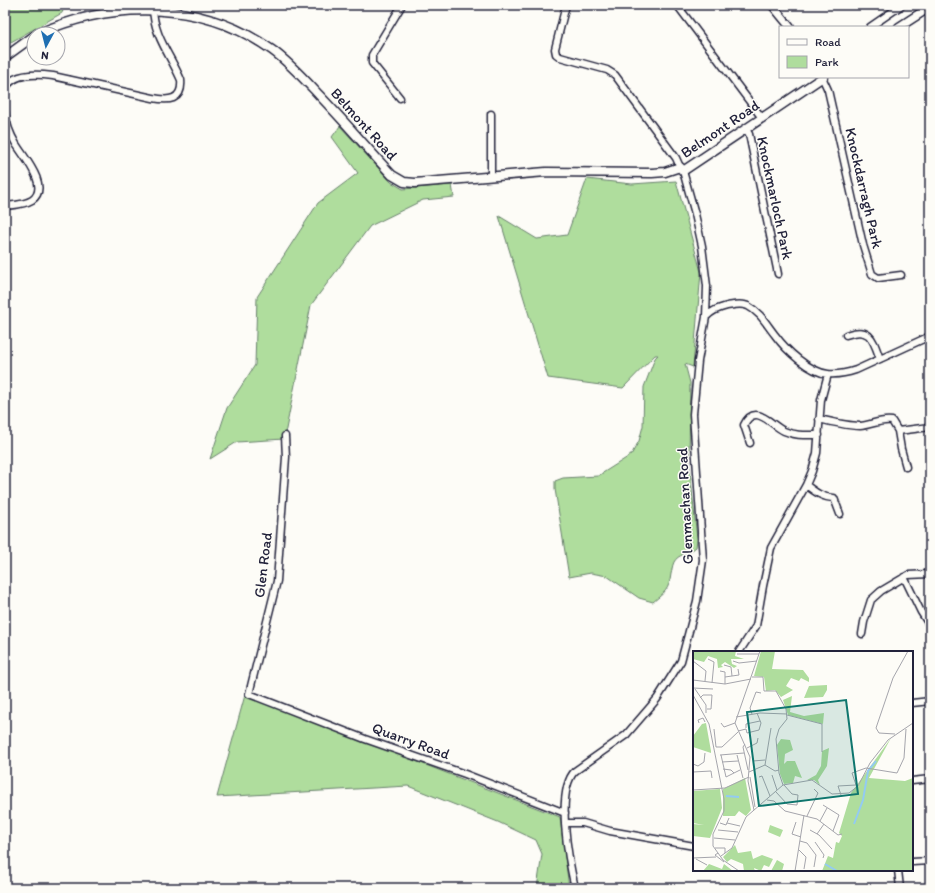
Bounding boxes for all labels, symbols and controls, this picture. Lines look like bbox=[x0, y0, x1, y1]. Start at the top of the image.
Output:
north arrow bbox=[26, 26, 66, 66]
legend bbox=[779, 26, 909, 78]
text: Road bbox=[815, 35, 841, 49]
text: N bbox=[40, 49, 49, 62]
text: Park bbox=[815, 55, 839, 69]
street label: Belmont Road bbox=[327, 84, 401, 164]
street label: Belmont Road bbox=[677, 96, 763, 162]
street label: Knockdarragh Park bbox=[841, 126, 887, 250]
street label: Knockmarloch Park bbox=[753, 135, 797, 261]
street label: Glenmachan Road bbox=[673, 447, 697, 565]
street label: Glen Road bbox=[250, 531, 276, 599]
inset map bbox=[693, 651, 913, 871]
street label: Quarry Road bbox=[370, 719, 453, 764]

